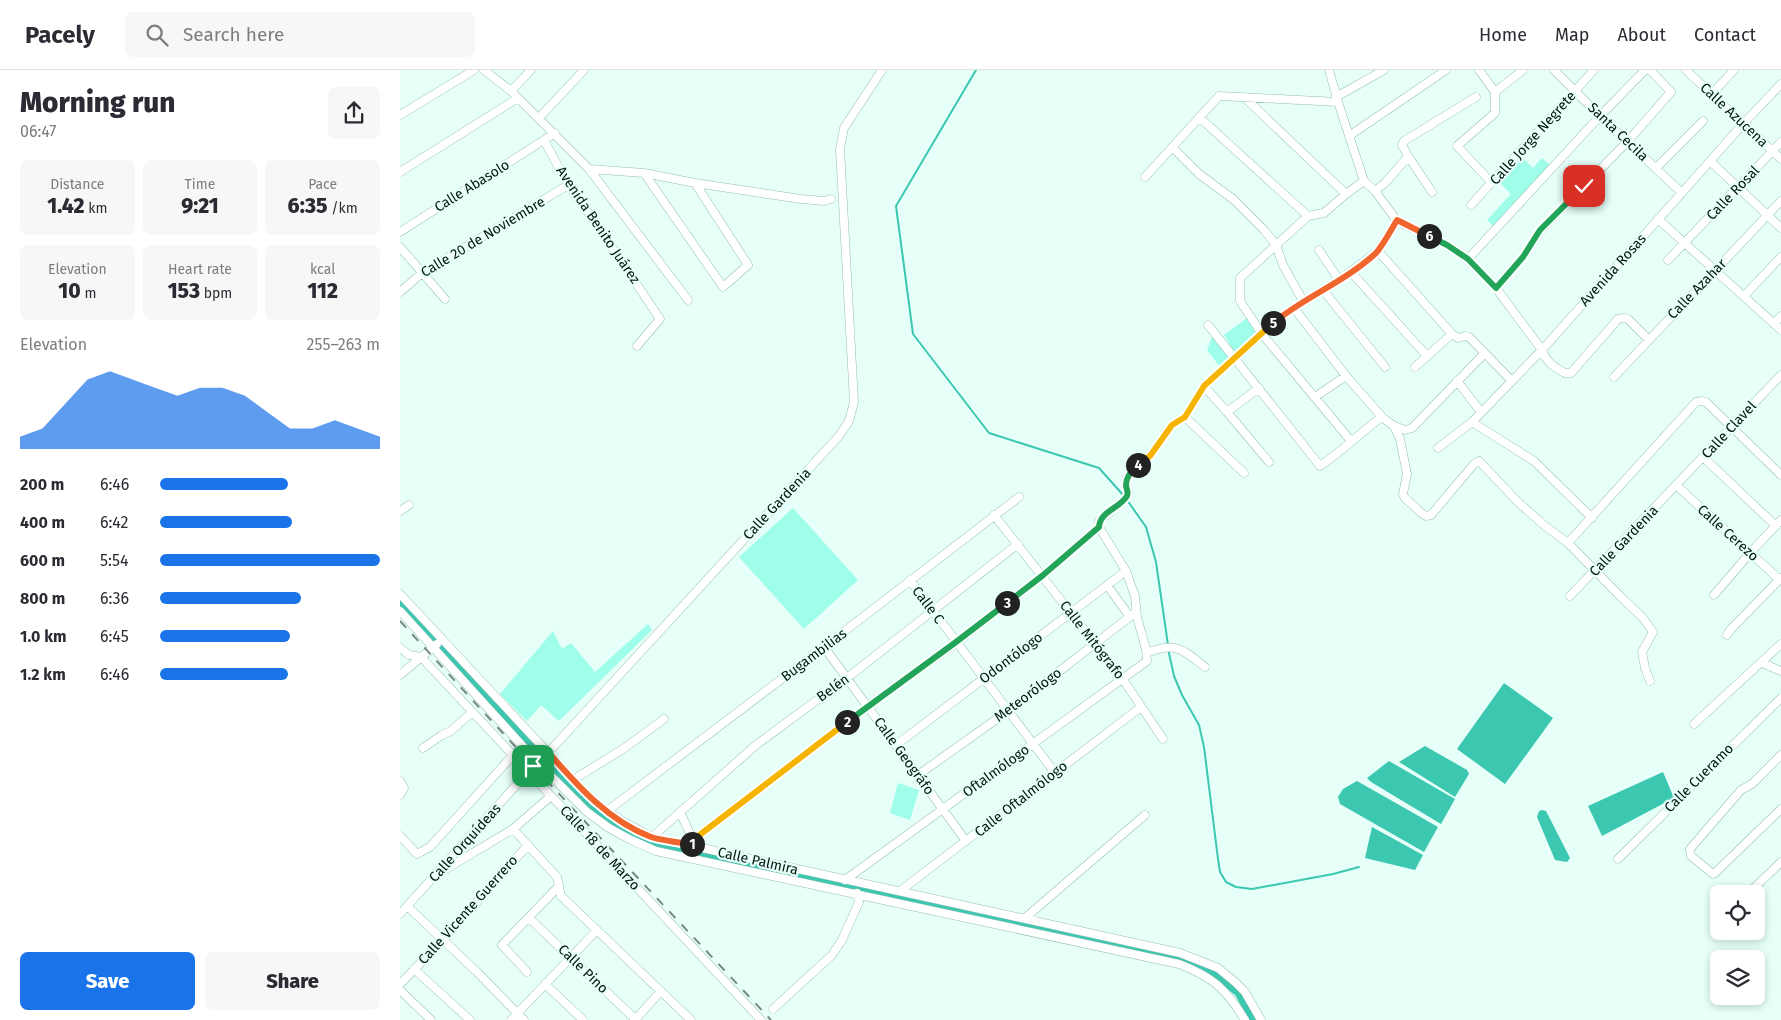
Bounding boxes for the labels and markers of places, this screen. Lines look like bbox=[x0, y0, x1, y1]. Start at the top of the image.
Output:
pin bbox=[1563, 165, 1605, 207]
pin: 6 bbox=[1416, 224, 1442, 248]
pin: 5 bbox=[1260, 310, 1286, 336]
pin: 4 bbox=[1126, 452, 1150, 478]
pin: 3 bbox=[994, 590, 1020, 616]
pin: 2 bbox=[834, 710, 860, 734]
pin bbox=[512, 745, 554, 787]
pin: 1 bbox=[680, 832, 704, 856]

